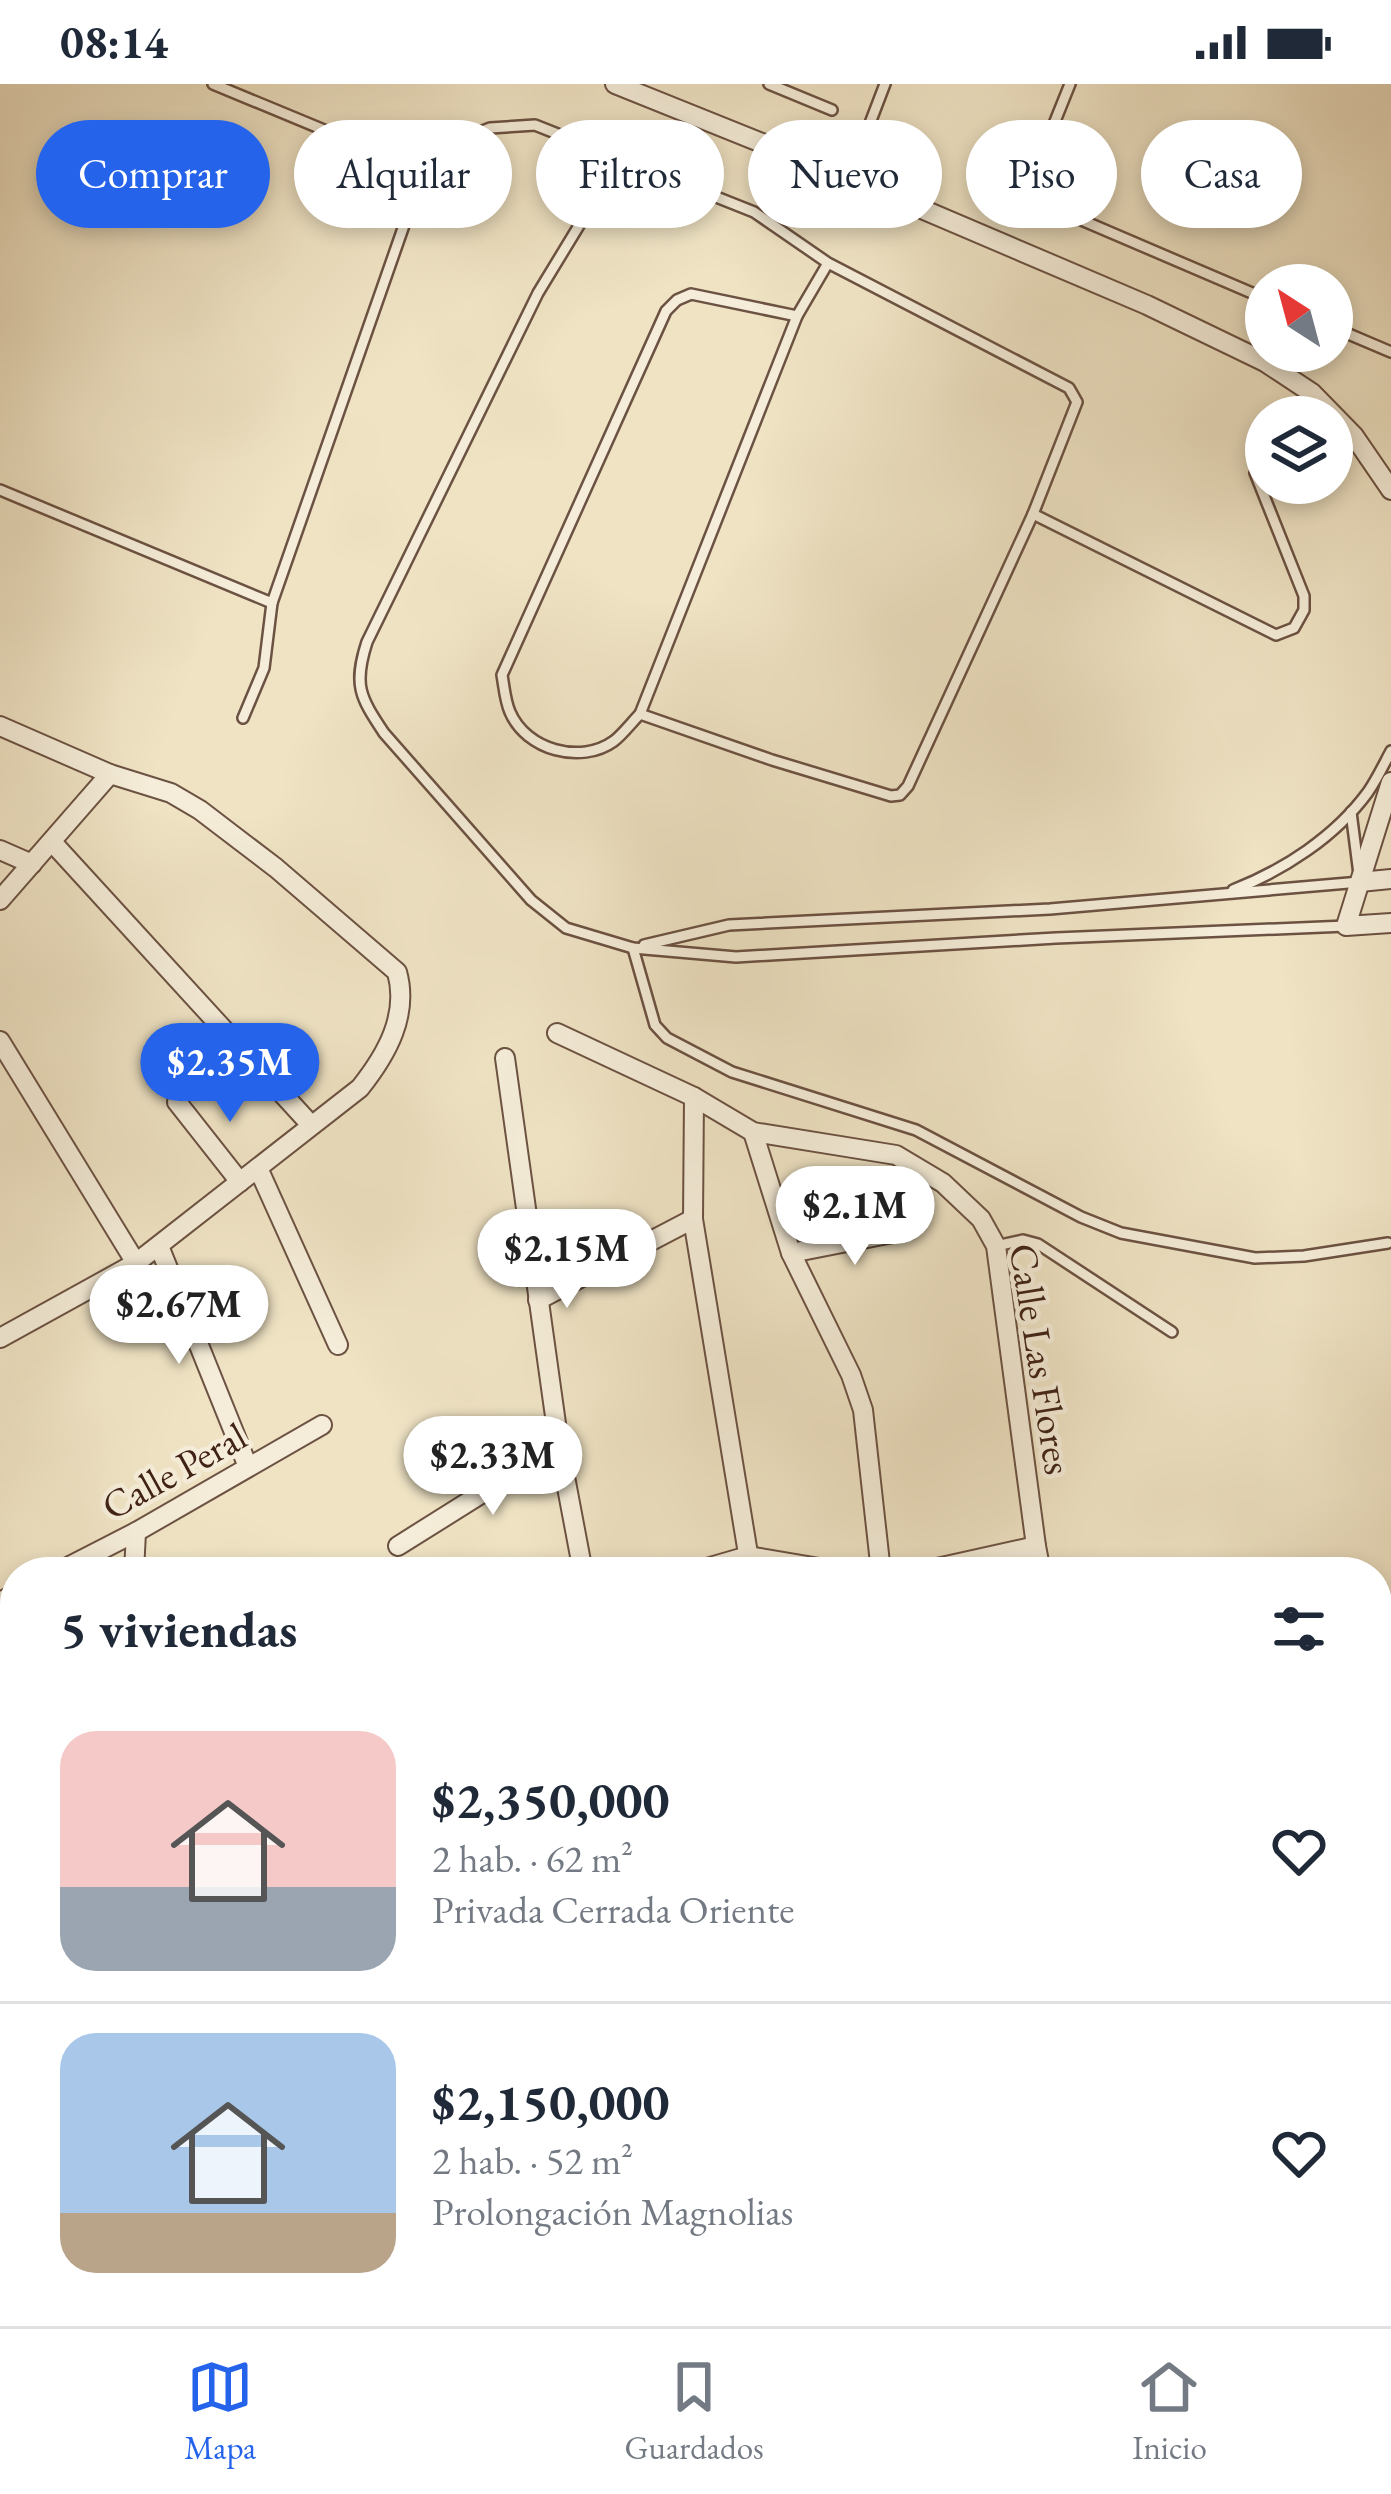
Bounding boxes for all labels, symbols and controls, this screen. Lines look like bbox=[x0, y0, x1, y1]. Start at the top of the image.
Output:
text: 08:14 bbox=[60, 13, 168, 71]
chip: Comprar bbox=[36, 120, 270, 228]
chip: Alquilar bbox=[294, 120, 512, 228]
chip: Filtros bbox=[536, 120, 724, 228]
chip: Nuevo bbox=[748, 120, 942, 228]
chip: Piso bbox=[966, 120, 1117, 228]
chip: Casa bbox=[1141, 120, 1302, 228]
north arrow bbox=[1245, 264, 1353, 372]
map controls bbox=[1245, 264, 1353, 504]
button: layers bbox=[1245, 396, 1353, 504]
pin: $2.35M bbox=[132, 1023, 328, 1125]
text: $2.35M bbox=[167, 1036, 293, 1087]
pin: $2.1M bbox=[771, 1166, 939, 1268]
text: $2.1M bbox=[803, 1179, 907, 1230]
pin: $2.15M bbox=[469, 1209, 665, 1311]
text: $2.15M bbox=[504, 1222, 630, 1273]
street label: Calle Las Flores bbox=[998, 1240, 1084, 1478]
pin: $2.67M bbox=[81, 1265, 277, 1367]
text: $2.67M bbox=[116, 1278, 242, 1329]
street label: Calle Peral bbox=[93, 1410, 255, 1532]
pin: $2.33M bbox=[395, 1416, 591, 1518]
text: $2.33M bbox=[430, 1429, 556, 1480]
text: 5 viviendas bbox=[60, 1596, 297, 1662]
icon: filters bbox=[1266, 1596, 1332, 1662]
text: $2,350,000 bbox=[432, 1767, 670, 1833]
icon: home bbox=[156, 1779, 300, 1923]
icon: heart bbox=[1266, 1818, 1332, 1884]
text: 2 hab. · 62 m² bbox=[432, 1833, 633, 1884]
text: Privada Cerrada Oriente bbox=[432, 1884, 794, 1935]
text: $2,150,000 bbox=[432, 2069, 670, 2135]
icon: home bbox=[156, 2081, 300, 2225]
icon: heart bbox=[1266, 2120, 1332, 2186]
text: 2 hab. · 52 m² bbox=[432, 2135, 633, 2186]
text: Prolongación Magnolias bbox=[432, 2186, 793, 2237]
tab: Mapa bbox=[184, 2354, 256, 2469]
tab: Guardados bbox=[625, 2354, 764, 2469]
tab: Inicio bbox=[1132, 2354, 1207, 2469]

